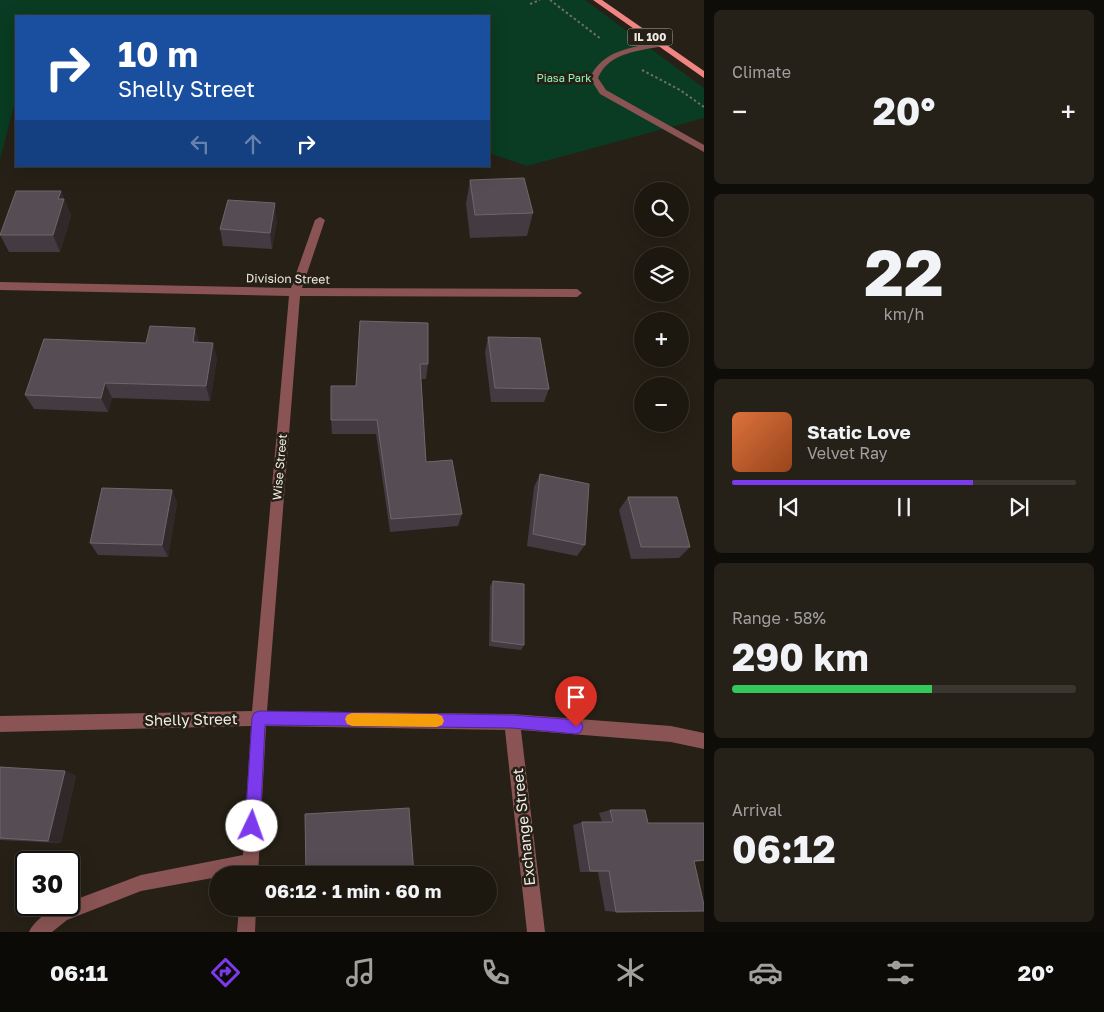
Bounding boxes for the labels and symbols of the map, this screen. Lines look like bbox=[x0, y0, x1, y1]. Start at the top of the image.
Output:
road number: IL 100 bbox=[628, 28, 672, 46]
park label: Piasa Park bbox=[537, 71, 591, 84]
street label: Division Street bbox=[246, 270, 330, 287]
street label: Wise Street bbox=[269, 433, 290, 501]
pin bbox=[555, 676, 597, 727]
street label: Shelly Street bbox=[144, 709, 238, 729]
street label: Exchange Street bbox=[508, 767, 538, 887]
position arrow bbox=[225, 799, 277, 851]
speed limit sign: 30 bbox=[15, 851, 80, 916]

